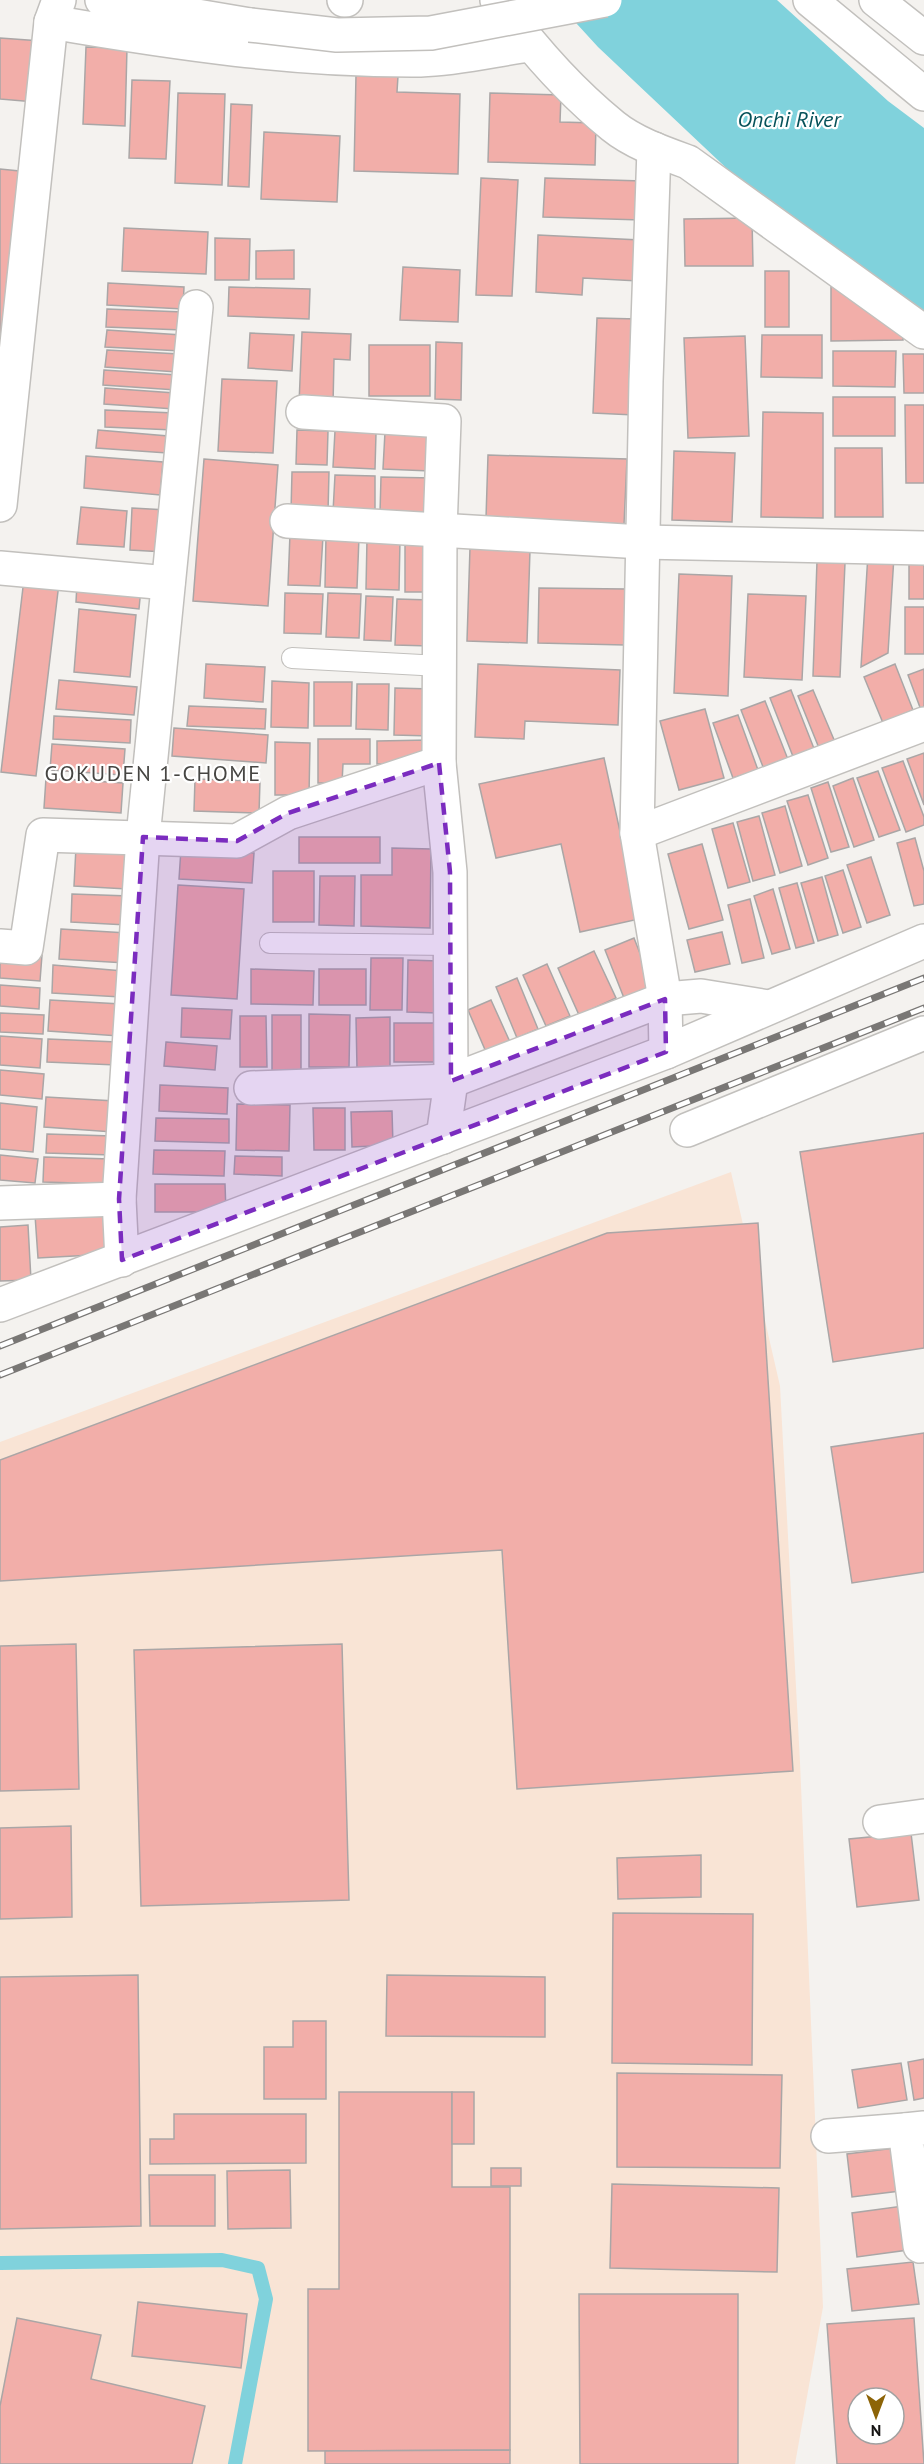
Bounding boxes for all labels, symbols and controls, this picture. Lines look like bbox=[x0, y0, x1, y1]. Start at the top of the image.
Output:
water label: Onchi River bbox=[738, 105, 842, 133]
district label: GOKUDEN 1-CHOME bbox=[44, 759, 262, 787]
north arrow bbox=[846, 2386, 906, 2446]
text: N bbox=[871, 2421, 881, 2441]

